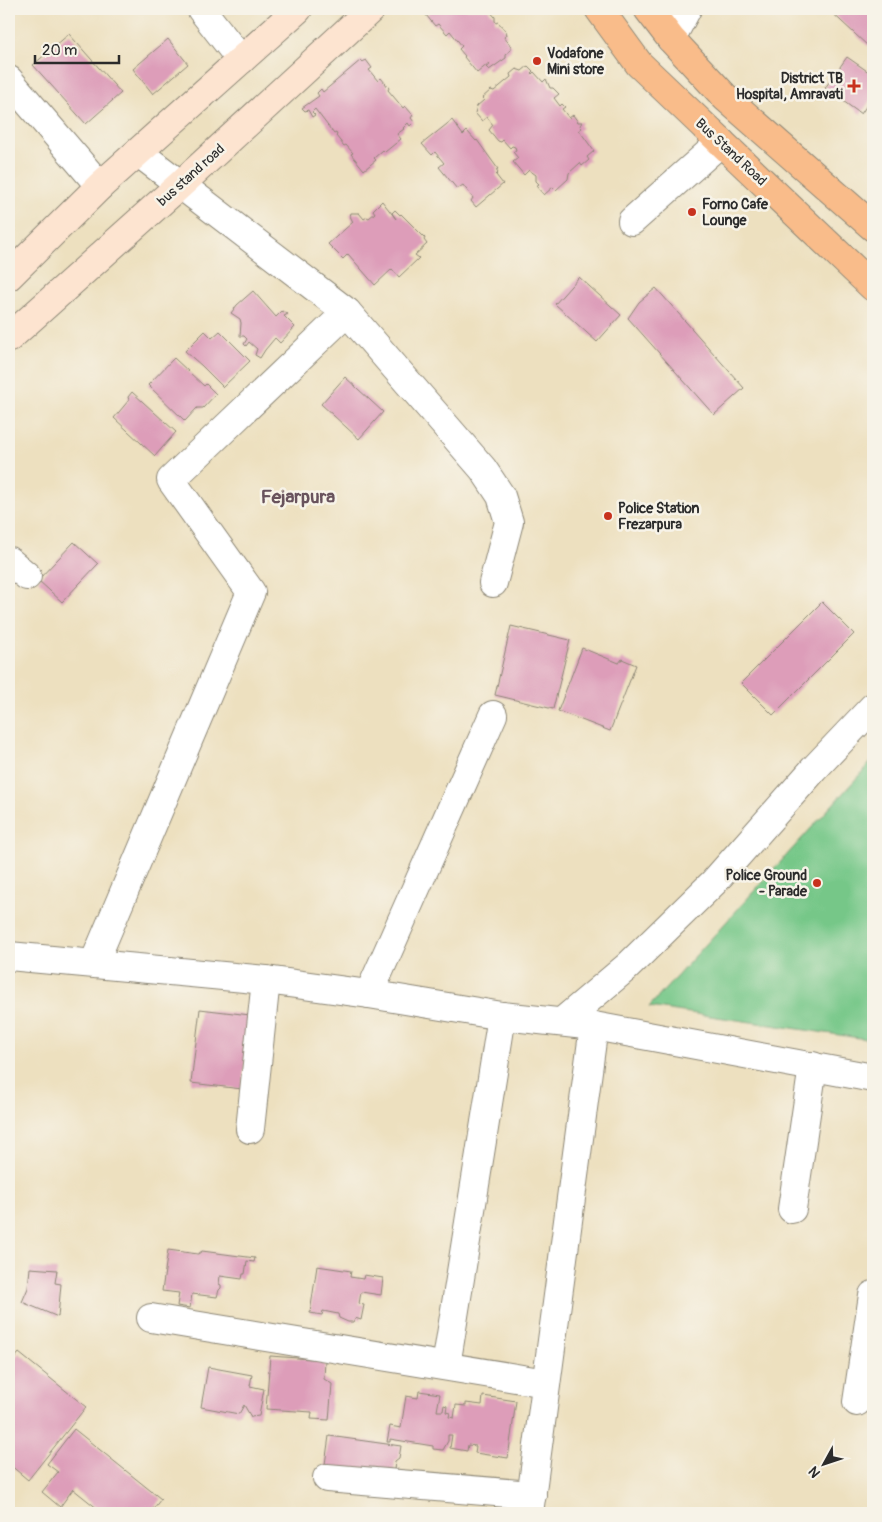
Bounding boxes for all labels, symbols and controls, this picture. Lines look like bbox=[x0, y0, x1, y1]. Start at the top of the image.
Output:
scale bar bbox=[35, 32, 119, 64]
text: 20 m bbox=[42, 41, 77, 60]
place label: Vodafone Mini store bbox=[547, 45, 605, 78]
marker: Vodafone Mini store bbox=[531, 55, 543, 67]
place label: District TB Hospital, Amravati bbox=[736, 70, 843, 103]
marker: District TB Hospital, Amravati bbox=[847, 79, 861, 93]
street label: Bus Stand Road bbox=[692, 115, 770, 189]
street label: bus stand road bbox=[154, 140, 228, 210]
place label: Forno Cafe Lounge bbox=[702, 196, 769, 229]
marker: Forno Cafe Lounge bbox=[686, 206, 698, 218]
district label: Fejarpura bbox=[261, 485, 335, 509]
place label: Police Station Frezarpura bbox=[618, 500, 700, 533]
marker: Police Station Frezarpura bbox=[602, 510, 614, 522]
place label: Police Ground - Parade bbox=[726, 867, 808, 900]
marker: Police Ground - Parade bbox=[811, 877, 823, 889]
north arrow bbox=[800, 1440, 850, 1490]
text: N bbox=[805, 1463, 824, 1481]

